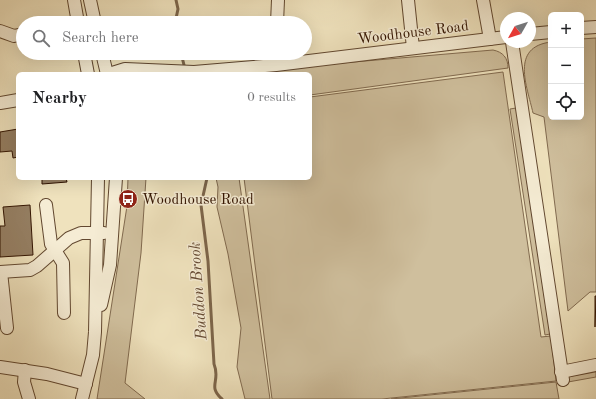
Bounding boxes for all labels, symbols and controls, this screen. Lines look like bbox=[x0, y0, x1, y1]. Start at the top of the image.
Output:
north arrow bbox=[500, 12, 536, 48]
map controls bbox=[548, 12, 584, 120]
button: + bbox=[548, 12, 584, 48]
search box bbox=[16, 16, 312, 60]
street label: Woodhouse Road bbox=[357, 19, 470, 48]
icon: search bbox=[30, 27, 52, 49]
text: Search here bbox=[62, 31, 139, 46]
button: − bbox=[548, 48, 584, 84]
button: locate bbox=[548, 84, 584, 120]
text: Nearby bbox=[32, 90, 87, 107]
text: 0 results bbox=[247, 91, 296, 104]
bus stop icon: Woodhouse Road bbox=[117, 188, 139, 210]
place label: Woodhouse Road bbox=[142, 193, 254, 208]
water label: Buddon Brook bbox=[188, 241, 210, 342]

